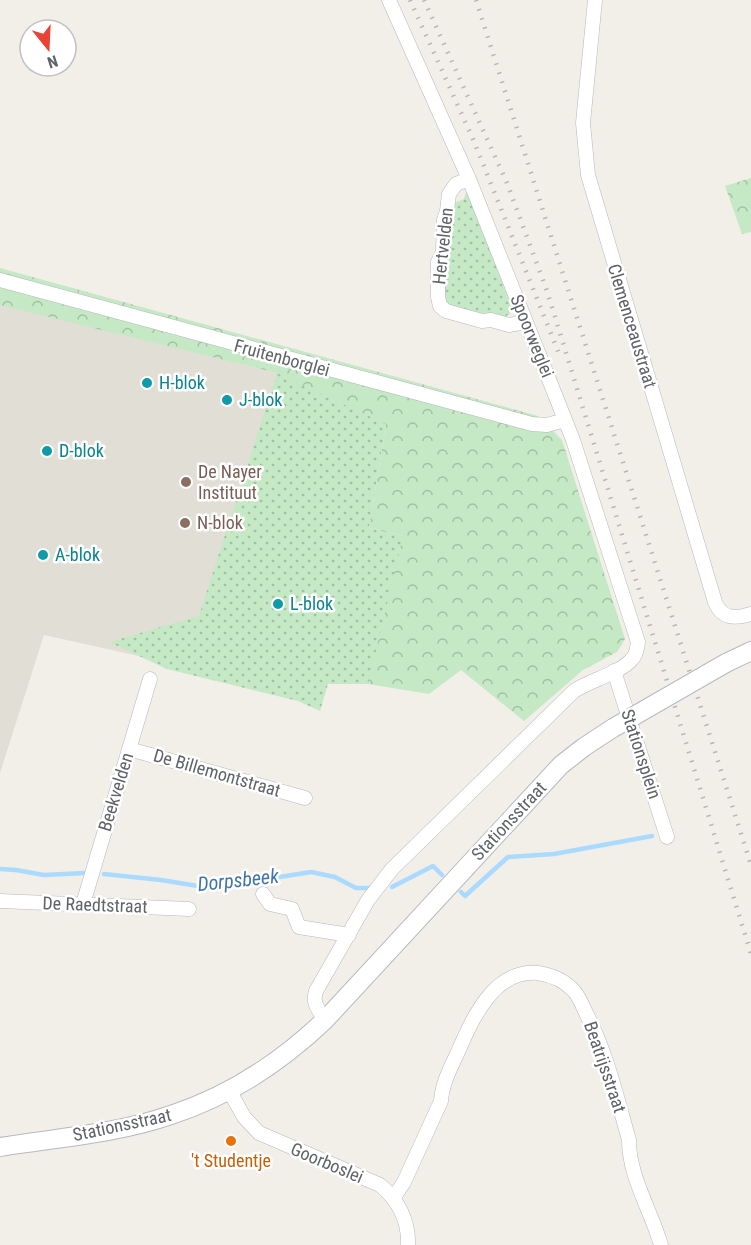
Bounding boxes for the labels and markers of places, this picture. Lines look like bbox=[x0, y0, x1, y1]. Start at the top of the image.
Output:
place label: H-blok bbox=[159, 372, 205, 393]
marker: H-blok bbox=[140, 376, 154, 390]
place label: J-blok bbox=[239, 389, 282, 410]
marker: J-blok bbox=[220, 393, 234, 407]
place label: D-blok bbox=[59, 440, 104, 461]
marker: D-blok bbox=[40, 444, 54, 458]
place label: De Nayer Instituut bbox=[198, 461, 262, 503]
marker: De Nayer Instituut bbox=[179, 475, 193, 489]
place label: N-blok bbox=[197, 512, 243, 533]
marker: N-blok bbox=[178, 516, 192, 530]
place label: A-blok bbox=[55, 544, 100, 565]
marker: A-blok bbox=[36, 548, 50, 562]
place label: L-blok bbox=[290, 593, 333, 614]
marker: L-blok bbox=[271, 597, 285, 611]
marker: 't Studentje bbox=[224, 1134, 238, 1148]
place label: 't Studentje bbox=[191, 1150, 271, 1171]

